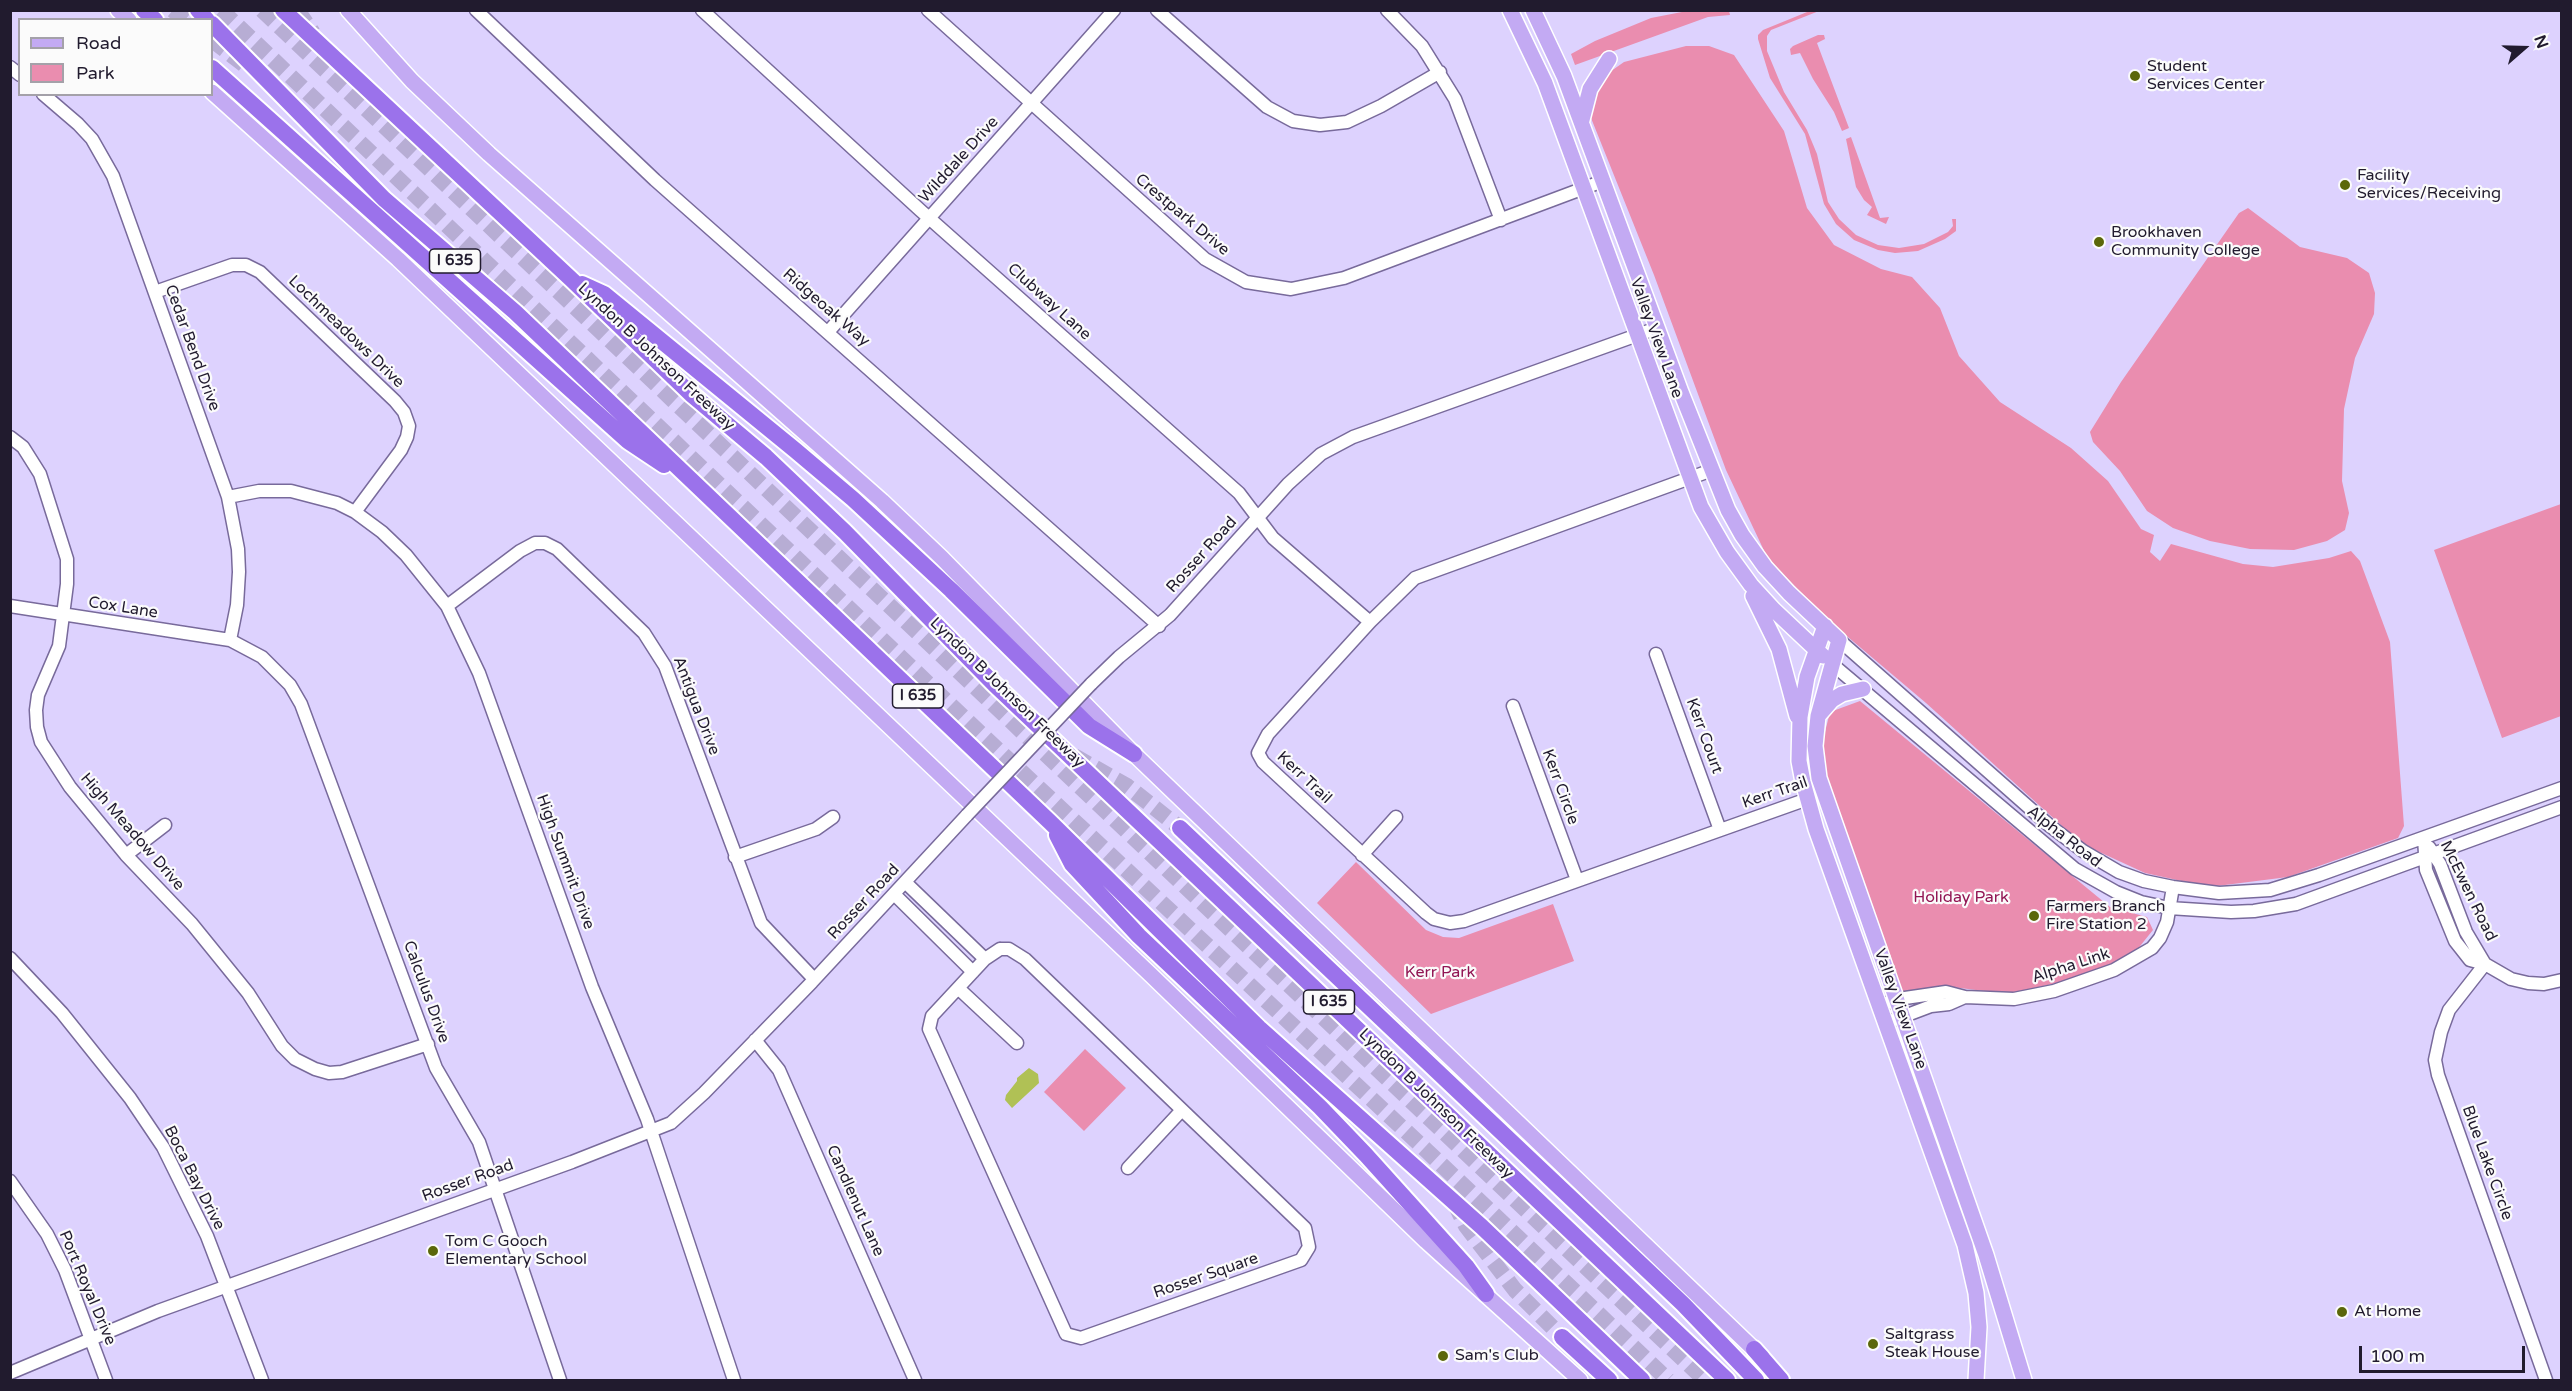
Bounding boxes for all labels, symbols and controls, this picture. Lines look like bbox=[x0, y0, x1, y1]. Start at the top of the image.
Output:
legend bbox=[18, 18, 213, 96]
north arrow bbox=[2494, 18, 2554, 78]
text: Road bbox=[76, 32, 121, 54]
text: N bbox=[2529, 32, 2553, 51]
place label: Student Services Center bbox=[2147, 57, 2265, 95]
text: Park bbox=[76, 62, 114, 84]
marker: Student Services Center bbox=[2128, 69, 2142, 83]
street label: Wilddale Drive bbox=[915, 113, 1003, 207]
place label: Facility Services/Receiving bbox=[2357, 166, 2501, 204]
street label: Crestpark Drive bbox=[1131, 170, 1233, 260]
marker: Facility Services/Receiving bbox=[2338, 178, 2352, 192]
place label: Brookhaven Community College bbox=[2111, 223, 2260, 261]
marker: Brookhaven Community College bbox=[2092, 235, 2106, 249]
road number: I 635 bbox=[430, 249, 480, 273]
street label: Clubway Lane bbox=[1003, 259, 1095, 345]
street label: Ridgeoak Way bbox=[778, 265, 874, 351]
street label: Lochmeadows Drive bbox=[284, 272, 408, 392]
street label: Valley View Lane bbox=[1625, 275, 1687, 401]
street label: Lyndon B Johnson Freeway bbox=[573, 279, 739, 435]
street label: Cedar Bend Drive bbox=[160, 282, 224, 414]
street label: Rosser Road bbox=[1163, 513, 1241, 597]
street label: Cox Lane bbox=[87, 593, 159, 623]
street label: Lyndon B Johnson Freeway bbox=[926, 614, 1088, 772]
street label: Antigua Drive bbox=[668, 654, 724, 758]
road number: I 635 bbox=[892, 684, 944, 708]
street label: Kerr Court bbox=[1682, 696, 1726, 776]
street label: Kerr Circle bbox=[1538, 747, 1582, 827]
street label: Kerr Trail bbox=[1273, 748, 1335, 808]
street label: High Meadow Drive bbox=[76, 769, 188, 895]
street label: Kerr Trail bbox=[1740, 773, 1810, 813]
street label: High Summit Drive bbox=[532, 792, 598, 932]
street label: Alpha Road bbox=[2023, 802, 2105, 872]
street label: McEwen Road bbox=[2435, 838, 2501, 944]
street label: Rosser Road bbox=[824, 860, 904, 944]
park label: Holiday Park bbox=[1913, 888, 2009, 908]
place label: Farmers Branch Fire Station 2 bbox=[2046, 897, 2165, 935]
marker: Farmers Branch Fire Station 2 bbox=[2027, 909, 2041, 923]
street label: Calculus Drive bbox=[399, 938, 453, 1046]
street label: Alpha Link bbox=[2030, 944, 2112, 988]
street label: Valley View Lane bbox=[1869, 946, 1931, 1072]
park label: Kerr Park bbox=[1405, 963, 1475, 983]
road number: I 635 bbox=[1304, 990, 1354, 1014]
street label: Lyndon B Johnson Freeway bbox=[1355, 1025, 1517, 1183]
street label: Blue Lake Circle bbox=[2457, 1103, 2517, 1223]
street label: Boca Bay Drive bbox=[159, 1123, 229, 1233]
street label: Candlenut Lane bbox=[822, 1142, 888, 1260]
street label: Rosser Road bbox=[420, 1156, 516, 1206]
street label: Port Royal Drive bbox=[54, 1228, 120, 1348]
place label: Tom C Gooch Elementary School bbox=[445, 1232, 587, 1270]
marker: Tom C Gooch Elementary School bbox=[426, 1244, 440, 1258]
street label: Rosser Square bbox=[1151, 1249, 1261, 1303]
place label: At Home bbox=[2354, 1302, 2421, 1322]
marker: At Home bbox=[2335, 1305, 2349, 1319]
place label: Saltgrass Steak House bbox=[1885, 1325, 1979, 1363]
scale bar bbox=[2362, 1334, 2528, 1372]
marker: Saltgrass Steak House bbox=[1866, 1337, 1880, 1351]
text: 100 m bbox=[2370, 1345, 2425, 1367]
place label: Sam's Club bbox=[1455, 1346, 1539, 1366]
marker: Sam's Club bbox=[1436, 1349, 1450, 1363]

